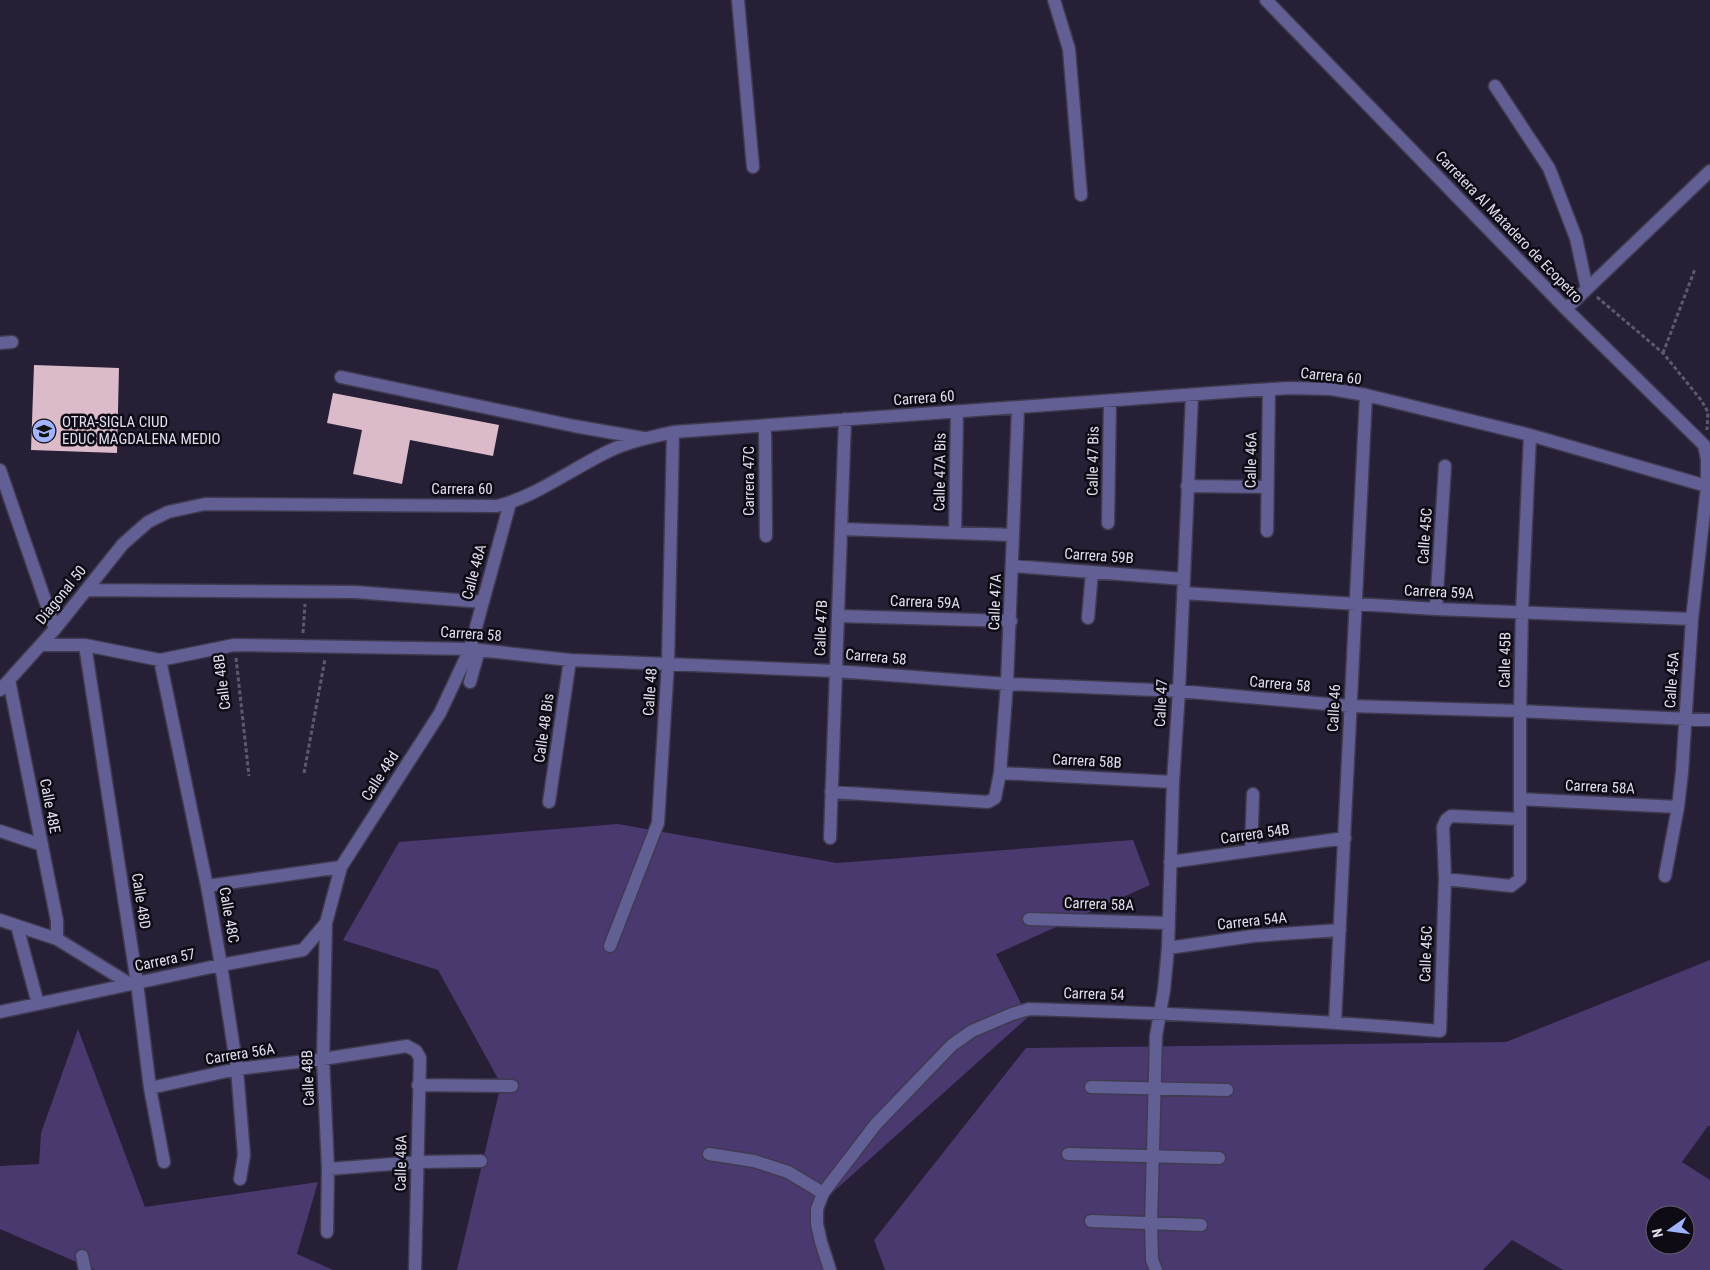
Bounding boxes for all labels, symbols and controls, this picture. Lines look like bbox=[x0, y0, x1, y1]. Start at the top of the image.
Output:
street label: Carretera Al Matadero de Ecopetro bbox=[1432, 147, 1586, 307]
street label: Carrera 60 bbox=[1300, 364, 1362, 388]
street label: Carrera 60 bbox=[893, 387, 955, 409]
place label: OTRA-SIGLA CIUD EDUC MAGDALENA MEDIO bbox=[62, 413, 221, 448]
school or university icon: OTRA-SIGLA CIUD EDUC MAGDALENA MEDIO bbox=[31, 418, 57, 444]
street label: Calle 47 Bis bbox=[1083, 426, 1103, 496]
street label: Calle 46A bbox=[1242, 431, 1260, 488]
street label: Calle 47A Bis bbox=[930, 432, 950, 511]
street label: Carrera 47C bbox=[740, 446, 758, 516]
street label: Carrera 60 bbox=[431, 480, 493, 498]
street label: Calle 45C bbox=[1414, 507, 1436, 565]
street label: Calle 48A bbox=[458, 542, 490, 602]
street label: Carrera 59B bbox=[1064, 545, 1134, 567]
street label: Diagonal 50 bbox=[32, 562, 90, 628]
street label: Calle 47A bbox=[985, 573, 1005, 631]
street label: Carrera 59A bbox=[1404, 581, 1475, 603]
street label: Carrera 59A bbox=[890, 592, 961, 612]
street label: Calle 47B bbox=[811, 600, 831, 656]
street label: Carrera 58 bbox=[440, 623, 502, 645]
street label: Calle 45B bbox=[1496, 632, 1514, 688]
street label: Carrera 58 bbox=[845, 645, 907, 669]
street label: Calle 45A bbox=[1661, 651, 1683, 709]
street label: Calle 48B bbox=[210, 653, 234, 711]
street label: Calle 48 bbox=[639, 668, 661, 716]
street label: Carrera 58 bbox=[1249, 672, 1311, 696]
street label: Calle 47 bbox=[1151, 679, 1171, 727]
street label: Calle 46 bbox=[1324, 684, 1344, 732]
street label: Calle 48 Bis bbox=[530, 692, 558, 764]
street label: Calle 48d bbox=[357, 748, 403, 804]
street label: Carrera 58B bbox=[1052, 750, 1122, 772]
street label: Carrera 58A bbox=[1565, 776, 1636, 798]
street label: Calle 48E bbox=[36, 777, 64, 835]
street label: Carrera 54B bbox=[1219, 820, 1291, 848]
street label: Calle 48D bbox=[128, 872, 154, 930]
street label: Calle 48C bbox=[215, 886, 243, 944]
street label: Carrera 58A bbox=[1064, 894, 1135, 914]
street label: Carrera 54A bbox=[1216, 908, 1288, 934]
street label: Calle 45C bbox=[1416, 926, 1436, 982]
street label: Carrera 57 bbox=[133, 945, 197, 975]
street label: Carrera 54 bbox=[1063, 984, 1125, 1004]
street label: Carrera 56A bbox=[204, 1040, 276, 1068]
street label: Calle 48B bbox=[298, 1050, 318, 1106]
street label: Calle 48A bbox=[392, 1134, 410, 1191]
north arrow bbox=[1645, 1205, 1695, 1255]
text: N bbox=[1649, 1227, 1666, 1239]

